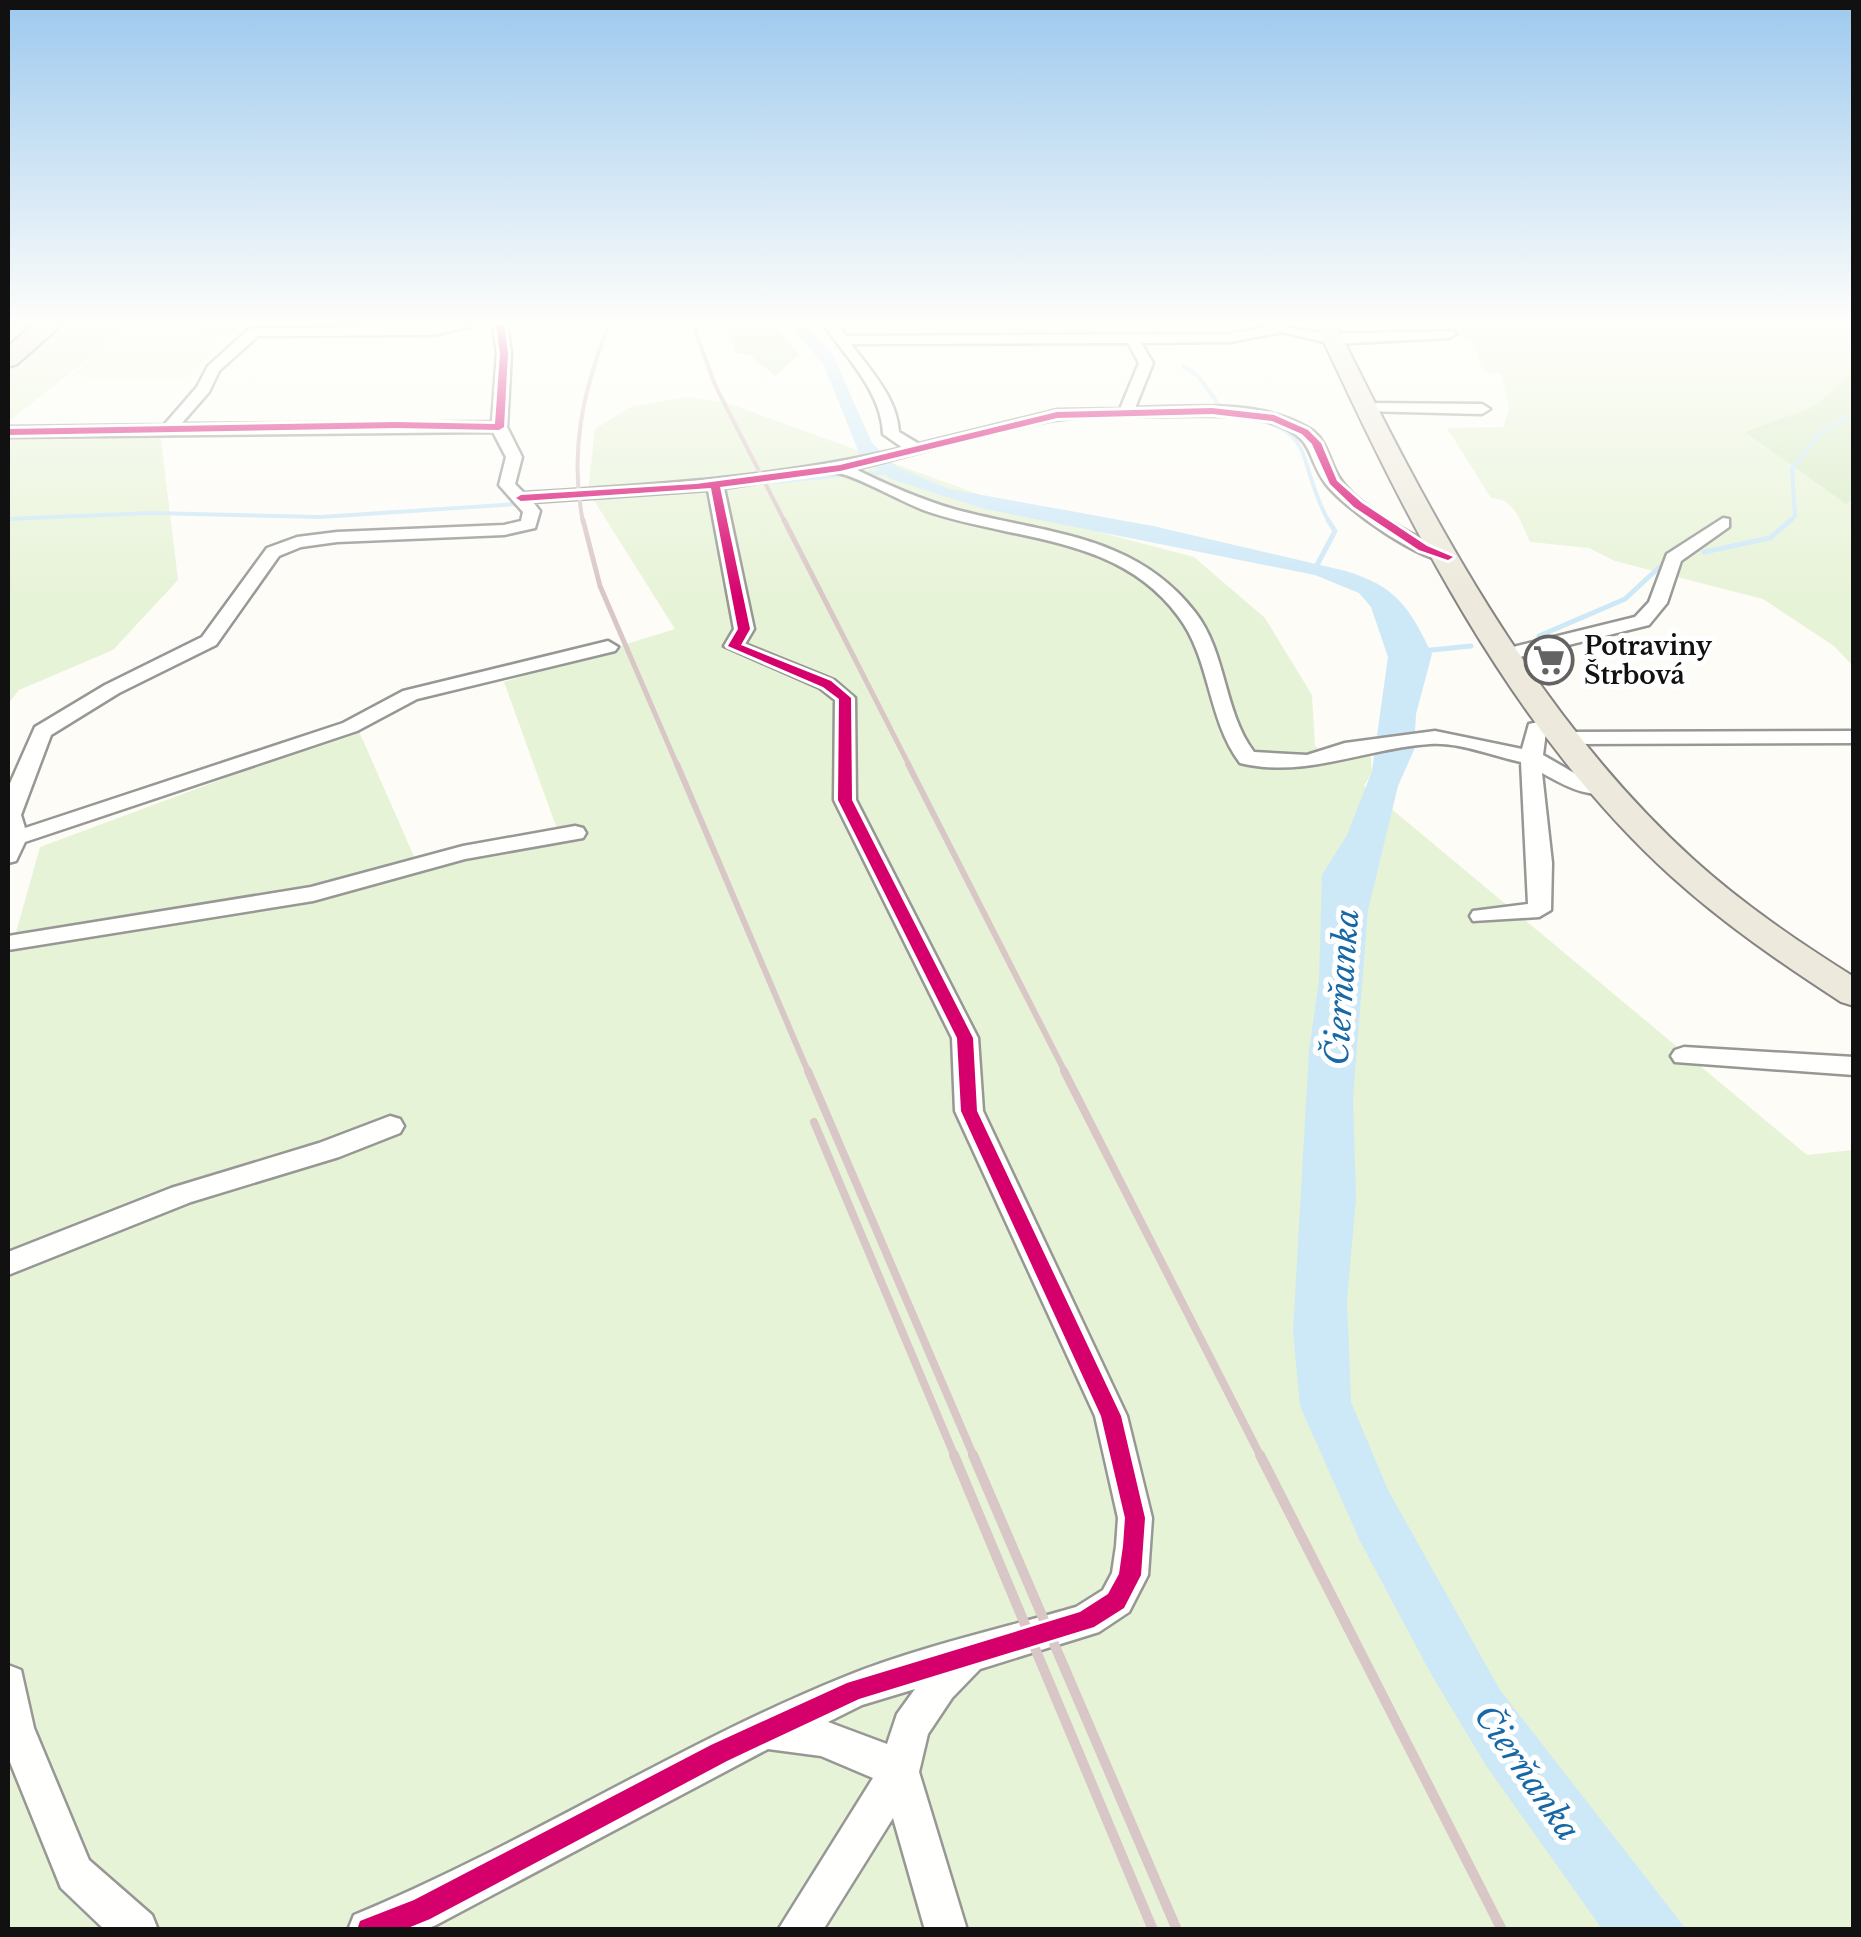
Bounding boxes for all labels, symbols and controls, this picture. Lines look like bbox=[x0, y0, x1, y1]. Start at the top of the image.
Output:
place label: Potraviny Štrbová bbox=[1584, 631, 1713, 691]
supermarket icon: Potraviny Štrbová bbox=[1523, 634, 1575, 686]
water label: Čierňanka bbox=[1317, 907, 1367, 1067]
water label: Čierňanka bbox=[1466, 1697, 1588, 1849]

